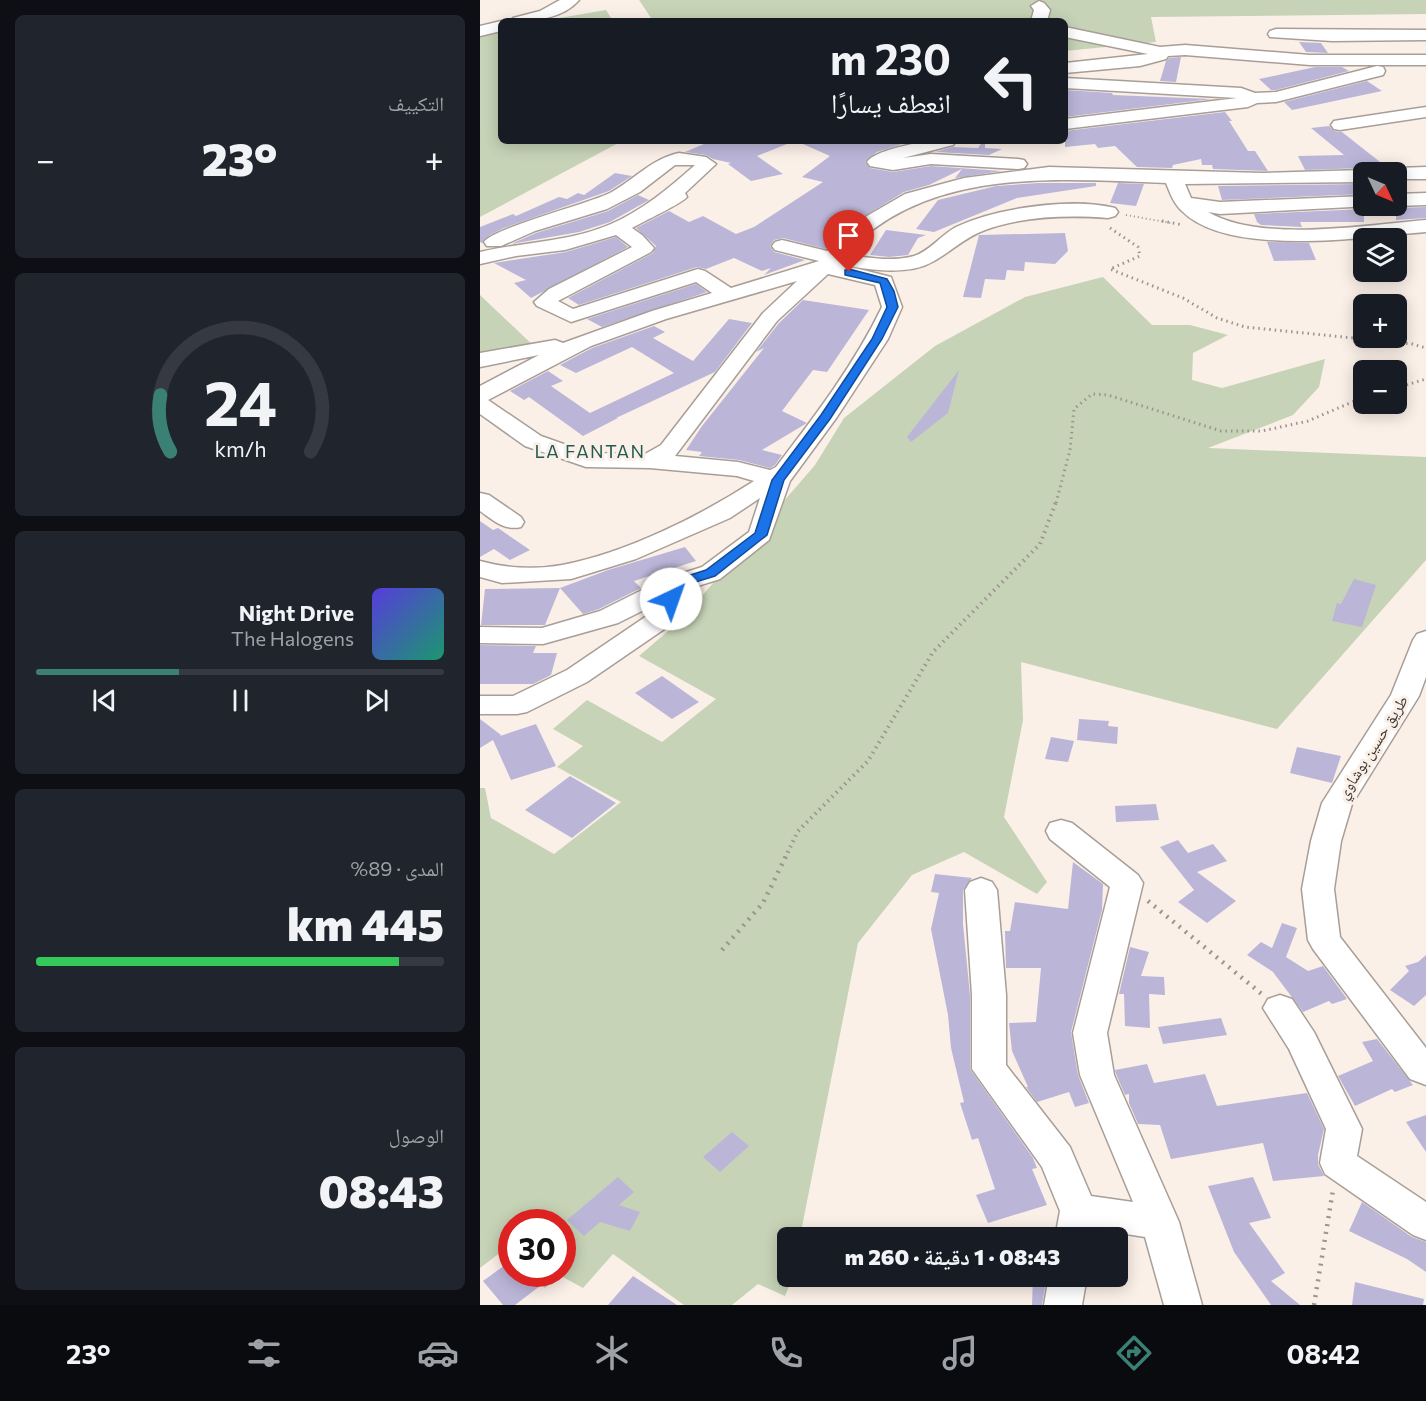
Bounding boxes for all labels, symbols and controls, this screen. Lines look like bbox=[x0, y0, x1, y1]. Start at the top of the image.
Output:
text: 230 m bbox=[830, 32, 951, 84]
icon: left bbox=[972, 42, 1050, 120]
text: انعطف يسارًا bbox=[831, 86, 951, 119]
text: التكييف bbox=[388, 91, 444, 115]
text: 23° bbox=[202, 130, 278, 185]
text: − bbox=[36, 138, 55, 179]
text: + bbox=[425, 138, 444, 179]
north arrow bbox=[1353, 162, 1407, 216]
map controls bbox=[1353, 162, 1407, 414]
pin bbox=[823, 210, 874, 272]
icon: arrive bbox=[832, 219, 865, 252]
button: layers bbox=[1353, 228, 1407, 282]
button: + bbox=[1353, 294, 1407, 348]
button: − bbox=[1353, 360, 1407, 414]
text: 24 bbox=[204, 363, 276, 439]
text: km/h bbox=[214, 435, 266, 461]
district label: LA FANTAN bbox=[534, 440, 646, 462]
position arrow bbox=[639, 567, 703, 631]
text: Night Drive bbox=[239, 599, 354, 626]
text: The Halogens bbox=[231, 626, 354, 650]
icon: previous bbox=[88, 684, 121, 717]
icon: pause bbox=[224, 684, 257, 717]
icon: next bbox=[360, 684, 393, 717]
street label: طريق حسين بوشاوي bbox=[1332, 691, 1415, 804]
text: المدى · 89% bbox=[351, 856, 444, 880]
text: 445 km bbox=[287, 895, 444, 950]
text: الوصول bbox=[389, 1123, 444, 1147]
text: 08:43 bbox=[319, 1162, 444, 1217]
speed limit sign: 30 bbox=[498, 1209, 576, 1287]
text: 08:43 · 1 دقيقة · 260 m bbox=[845, 1243, 1060, 1270]
icon: filters bbox=[243, 1332, 285, 1374]
icon: car bbox=[417, 1332, 459, 1374]
icon: climate bbox=[591, 1332, 633, 1374]
icon: phone bbox=[765, 1332, 807, 1374]
icon: music bbox=[939, 1332, 981, 1374]
icon: directions bbox=[1113, 1332, 1155, 1374]
text: 23° bbox=[66, 1337, 111, 1370]
text: 08:42 bbox=[1287, 1337, 1360, 1370]

